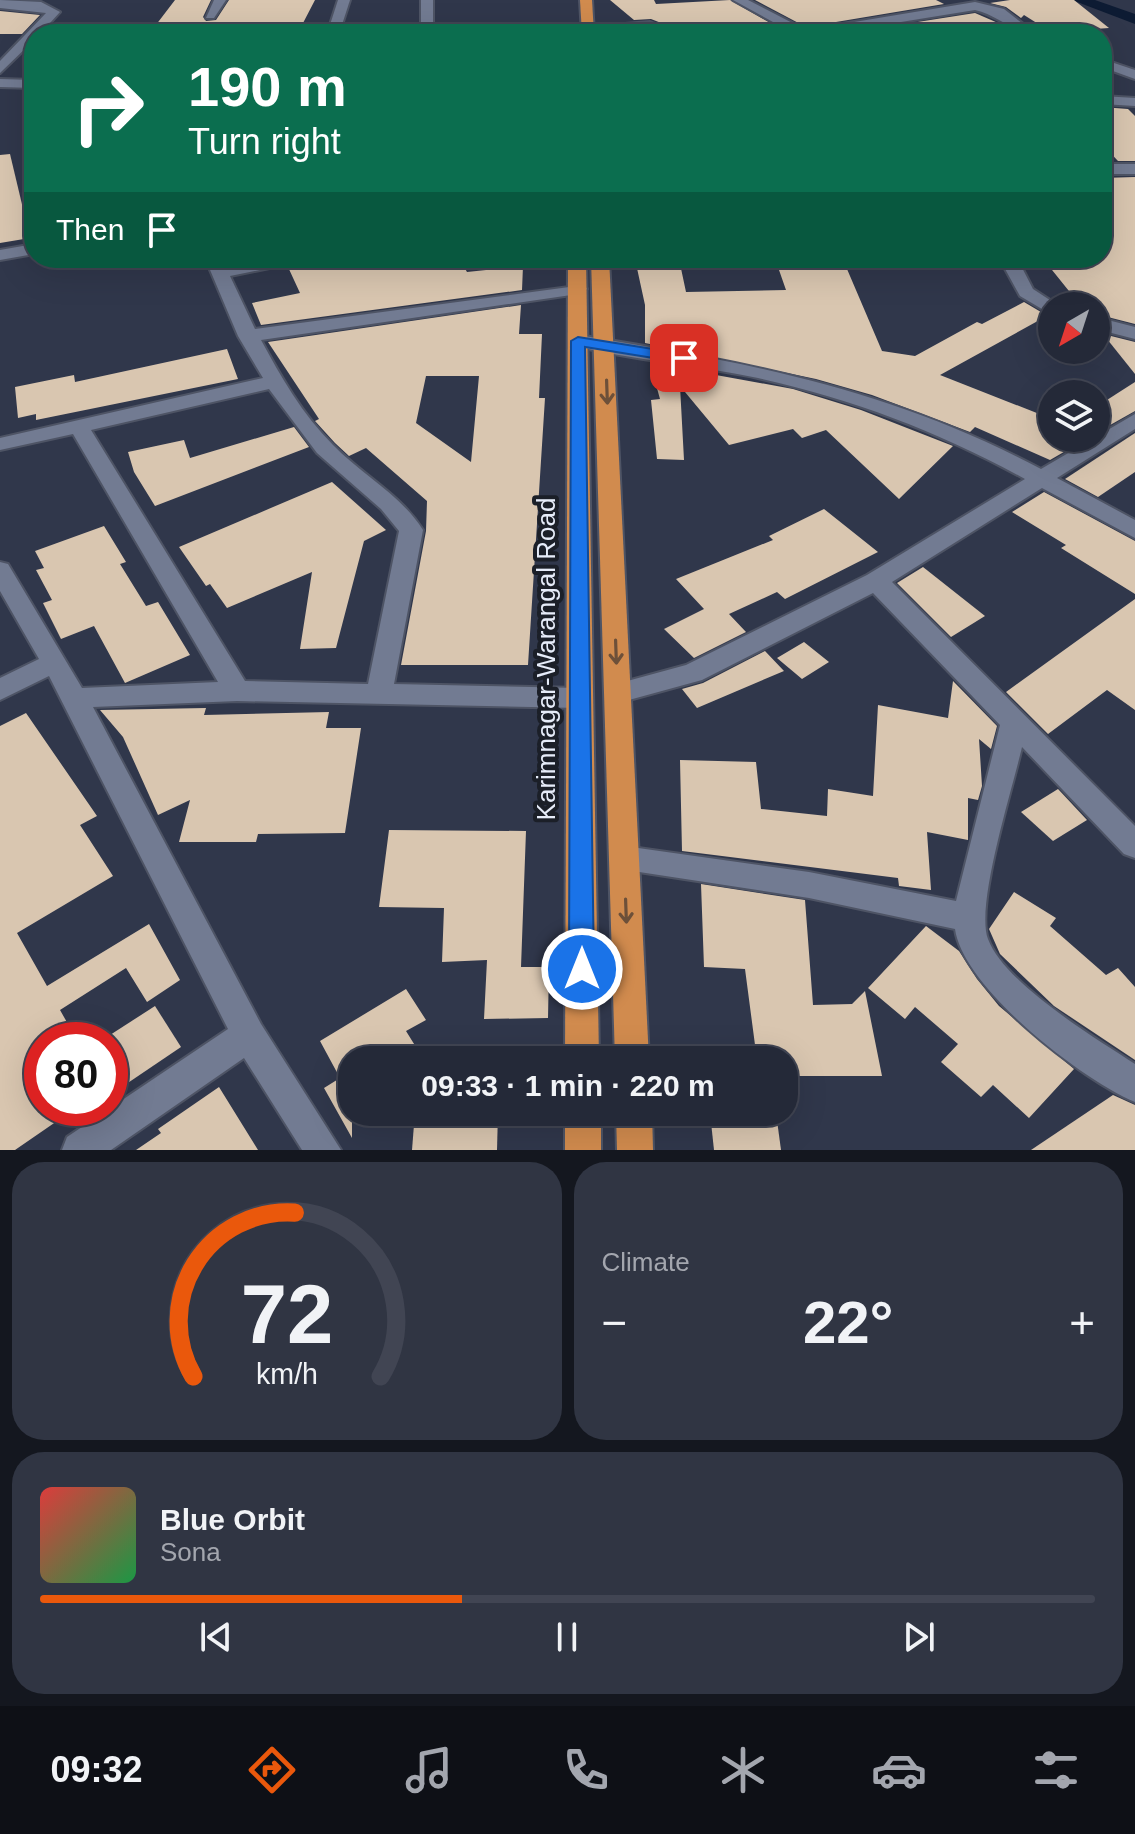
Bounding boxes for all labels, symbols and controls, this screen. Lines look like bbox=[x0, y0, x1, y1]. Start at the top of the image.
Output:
text: 190 m bbox=[188, 55, 347, 118]
icon: right bbox=[56, 56, 160, 160]
text: Turn right bbox=[188, 121, 341, 162]
icon: arrive bbox=[140, 208, 184, 252]
text: Then bbox=[56, 213, 124, 246]
north arrow bbox=[1038, 292, 1110, 364]
map controls bbox=[1038, 292, 1110, 452]
pin bbox=[650, 324, 718, 392]
icon: arrive bbox=[662, 336, 706, 380]
one-way arrow bbox=[599, 378, 614, 405]
button: layers bbox=[1038, 380, 1110, 452]
street label: Karimnagar-Warangal Road bbox=[531, 498, 561, 820]
one-way arrow bbox=[609, 638, 624, 665]
one-way arrow bbox=[619, 897, 634, 924]
position arrow bbox=[540, 927, 624, 1011]
speed limit sign: 80 bbox=[24, 1022, 128, 1126]
text: 09:33 · 1 min · 220 m bbox=[421, 1069, 715, 1102]
text: Climate bbox=[602, 1247, 690, 1277]
text: 72 bbox=[240, 1268, 333, 1361]
text: 22° bbox=[803, 1289, 894, 1356]
text: − bbox=[602, 1298, 627, 1347]
text: + bbox=[1069, 1298, 1095, 1347]
text: km/h bbox=[256, 1358, 318, 1390]
text: Blue Orbit bbox=[160, 1503, 305, 1536]
text: Sona bbox=[160, 1537, 221, 1567]
icon: previous bbox=[194, 1615, 238, 1659]
icon: pause bbox=[545, 1615, 589, 1659]
icon: next bbox=[897, 1615, 941, 1659]
icon: directions bbox=[244, 1742, 300, 1798]
icon: music bbox=[401, 1742, 457, 1798]
icon: phone bbox=[558, 1742, 614, 1798]
icon: climate bbox=[715, 1742, 771, 1798]
icon: car bbox=[871, 1742, 927, 1798]
icon: filters bbox=[1028, 1742, 1084, 1798]
text: 09:32 bbox=[50, 1749, 143, 1790]

